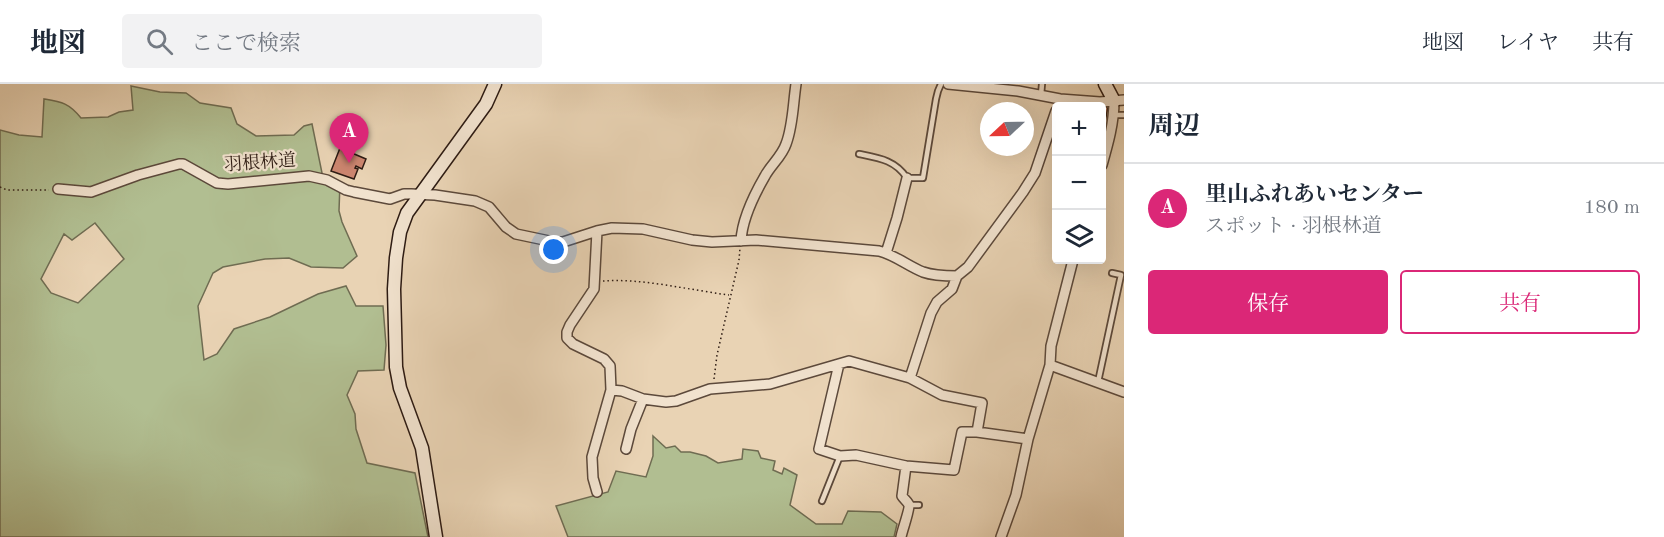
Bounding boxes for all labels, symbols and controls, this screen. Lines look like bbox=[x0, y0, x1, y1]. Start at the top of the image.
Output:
search box bbox=[122, 14, 542, 68]
icon: search bbox=[143, 25, 176, 58]
text: 地図 bbox=[30, 31, 86, 59]
text: ここで検索 bbox=[191, 33, 301, 55]
text: 地図 bbox=[1422, 33, 1464, 54]
text: レイヤ bbox=[1497, 33, 1559, 54]
text: 共有 bbox=[1592, 33, 1634, 54]
north arrow bbox=[980, 102, 1034, 156]
map controls bbox=[1052, 102, 1106, 264]
button: + bbox=[1052, 102, 1106, 156]
pin: A bbox=[330, 113, 368, 163]
text: 周辺 bbox=[1148, 114, 1200, 140]
street label: 羽根林道 bbox=[223, 150, 297, 174]
button: − bbox=[1052, 156, 1106, 210]
text: 里山ふれあいセンター bbox=[1205, 184, 1424, 206]
text: A bbox=[1160, 198, 1175, 218]
text: 180 m bbox=[1584, 198, 1640, 218]
button: layers bbox=[1052, 210, 1106, 264]
text: スポット · 羽根林道 bbox=[1205, 217, 1382, 237]
your location bbox=[539, 235, 568, 264]
button: 保存 bbox=[1148, 270, 1388, 334]
button: 共有 bbox=[1400, 270, 1640, 334]

